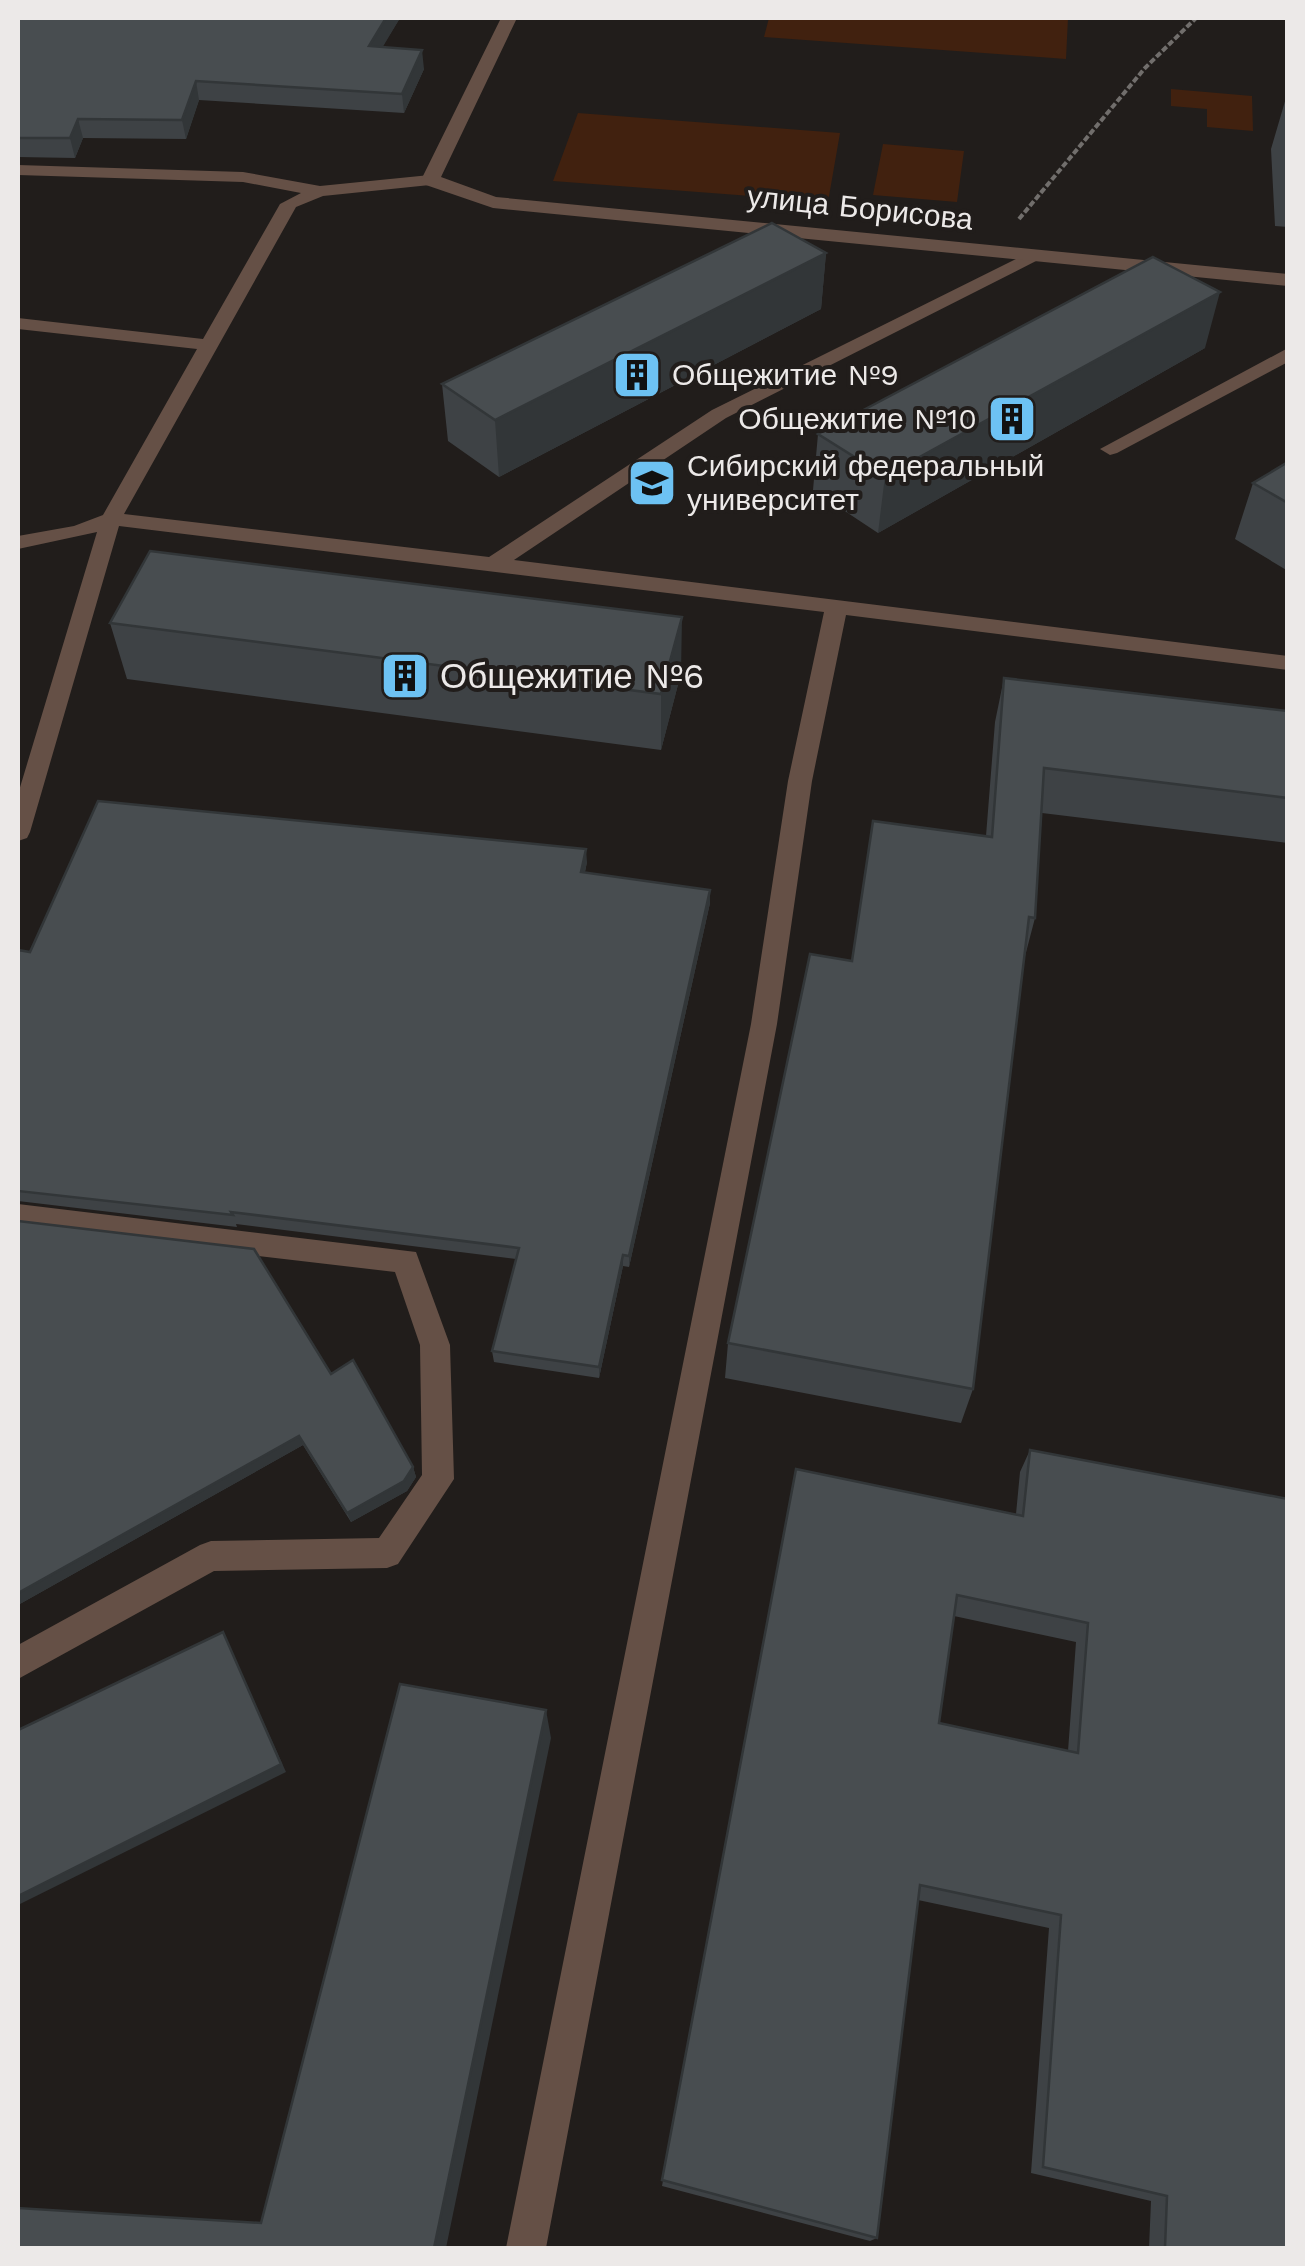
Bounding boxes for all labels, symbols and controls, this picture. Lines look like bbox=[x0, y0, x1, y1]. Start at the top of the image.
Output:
street label: улица Борисова bbox=[745, 178, 975, 237]
building icon: Общежитие №9 bbox=[611, 349, 663, 401]
place label: Общежитие №9 bbox=[672, 357, 899, 392]
building icon: Общежитие №10 bbox=[986, 393, 1038, 445]
place label: Общежитие №10 bbox=[738, 401, 977, 436]
place label: Сибирский федеральный университет bbox=[687, 448, 1044, 517]
school or university icon: Сибирский федеральный университет bbox=[626, 457, 678, 509]
building icon: Общежитие №6 bbox=[379, 650, 431, 702]
place label: Общежитие №6 bbox=[440, 655, 704, 697]

